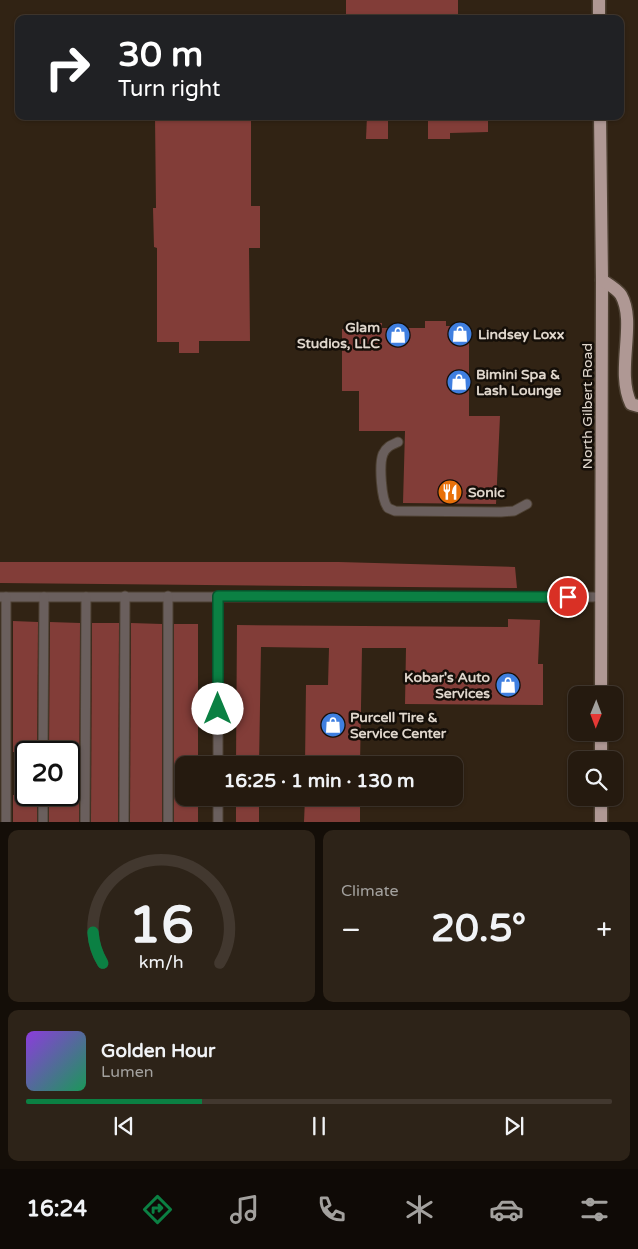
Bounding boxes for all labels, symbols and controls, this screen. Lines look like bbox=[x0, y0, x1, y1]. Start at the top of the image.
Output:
text: 30 m bbox=[118, 34, 203, 76]
icon: right bbox=[35, 35, 100, 100]
text: Turn right bbox=[118, 76, 220, 102]
place label: Glam Studios, LLC bbox=[297, 319, 380, 352]
shop icon: Lindsey Loxx bbox=[447, 321, 473, 347]
shop icon: Glam Studios, LLC bbox=[385, 322, 411, 348]
place label: Lindsey Loxx bbox=[478, 326, 565, 343]
street label: North Gilbert Road bbox=[579, 343, 596, 469]
place label: Bimini Spa & Lash Lounge bbox=[476, 366, 561, 399]
shop icon: Bimini Spa & Lash Lounge bbox=[446, 369, 472, 395]
restaurant icon: Sonic bbox=[437, 479, 463, 505]
place label: Sonic bbox=[468, 484, 505, 501]
pin bbox=[547, 576, 589, 618]
icon: arrive bbox=[554, 583, 582, 611]
place label: Kobar's Auto Services bbox=[404, 669, 490, 702]
shop icon: Kobar's Auto Services bbox=[495, 672, 521, 698]
position arrow bbox=[191, 682, 243, 734]
north arrow bbox=[568, 686, 622, 741]
map controls bbox=[568, 686, 623, 806]
place label: Purcell Tire & Service Center bbox=[350, 709, 447, 742]
shop icon: Purcell Tire & Service Center bbox=[320, 712, 346, 738]
speed limit sign: 20 bbox=[15, 741, 80, 806]
button: search bbox=[568, 751, 623, 806]
text: 16:25 · 1 min · 130 m bbox=[223, 770, 415, 792]
text: Climate bbox=[341, 881, 399, 901]
text: 16 bbox=[129, 894, 194, 957]
text: 20.5° bbox=[431, 906, 526, 952]
text: − bbox=[341, 913, 361, 947]
text: + bbox=[596, 913, 612, 947]
text: km/h bbox=[139, 952, 184, 973]
text: Golden Hour bbox=[101, 1040, 215, 1062]
text: Lumen bbox=[101, 1062, 153, 1082]
icon: previous bbox=[110, 1112, 138, 1140]
icon: pause bbox=[305, 1112, 333, 1140]
icon: next bbox=[500, 1112, 528, 1140]
icon: directions bbox=[140, 1192, 175, 1227]
icon: music bbox=[227, 1192, 262, 1227]
icon: phone bbox=[314, 1192, 349, 1227]
icon: climate bbox=[402, 1192, 437, 1227]
icon: car bbox=[489, 1192, 524, 1227]
icon: filters bbox=[577, 1192, 612, 1227]
text: 16:24 bbox=[26, 1196, 87, 1222]

